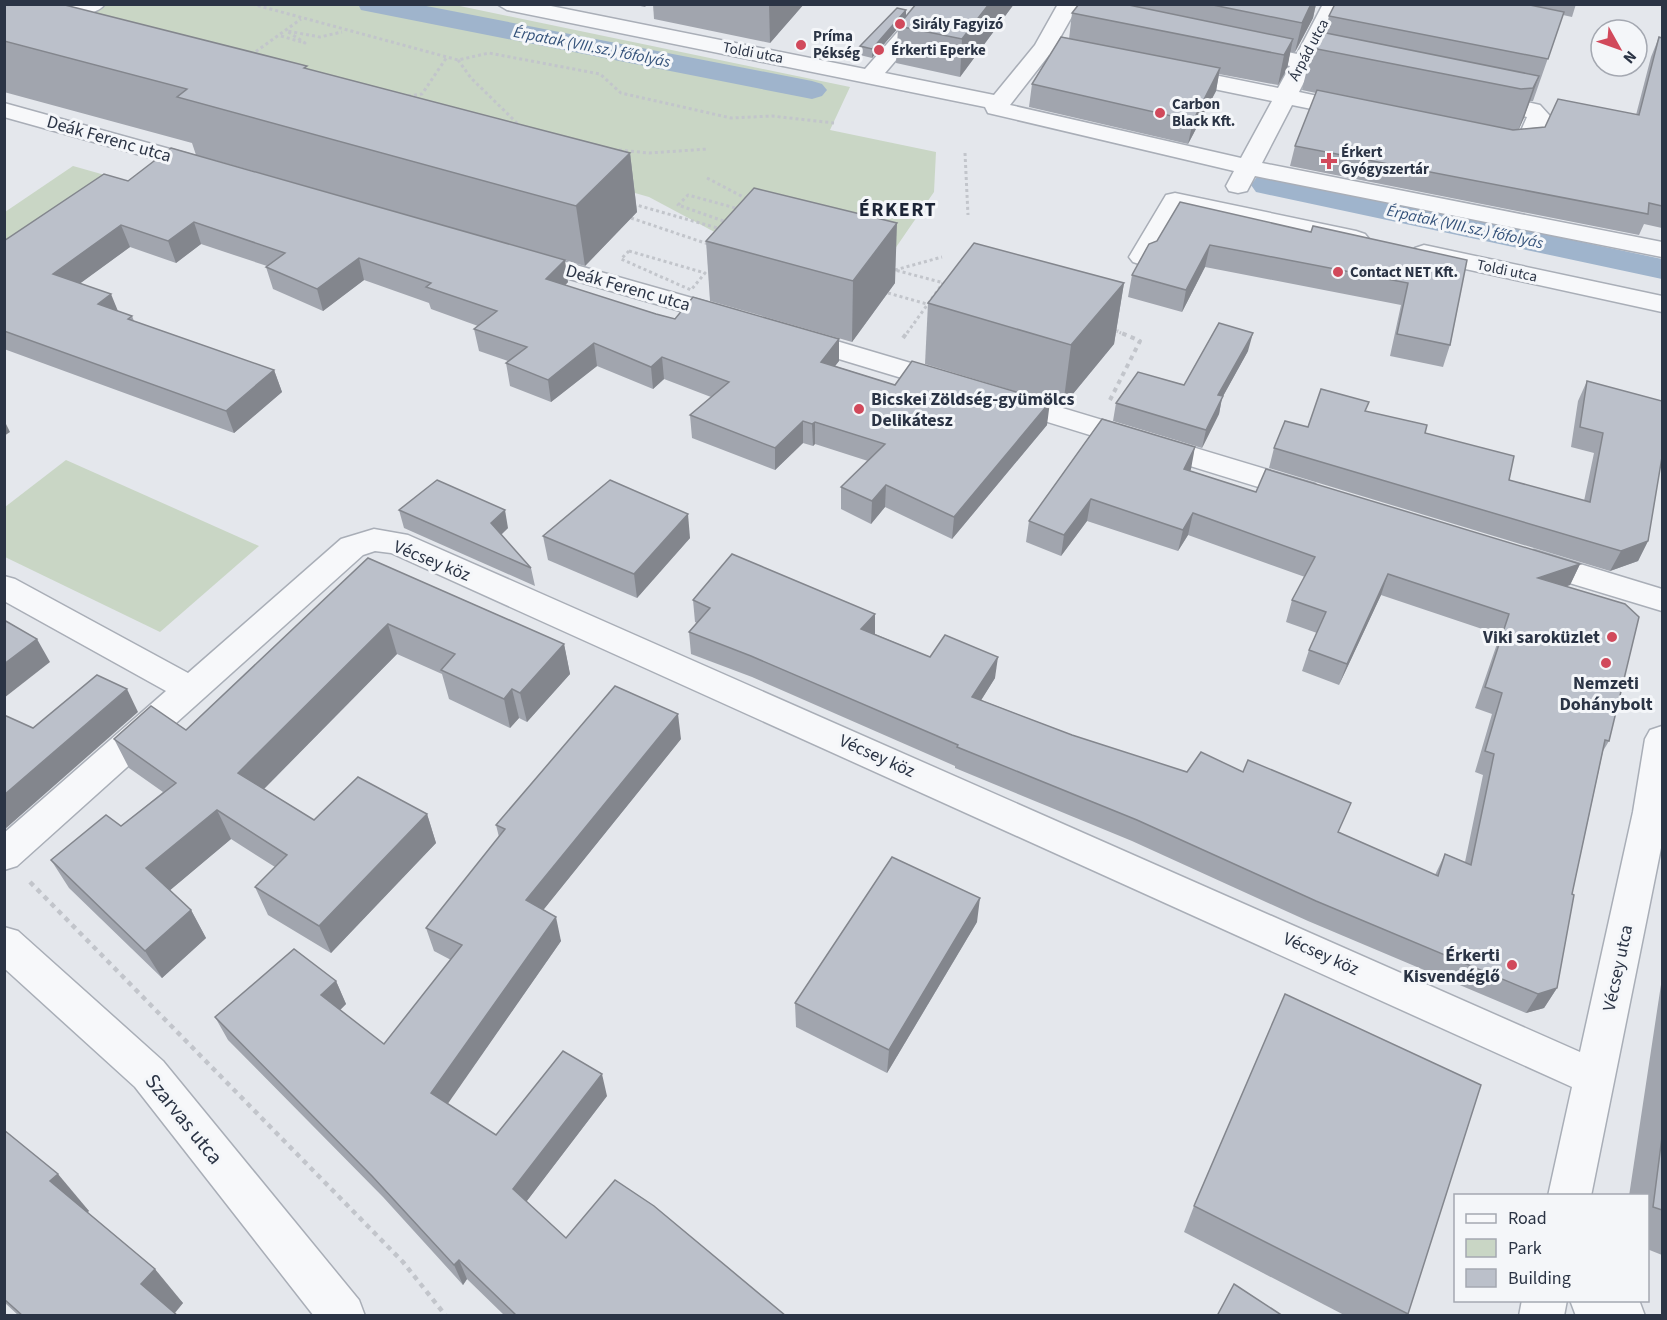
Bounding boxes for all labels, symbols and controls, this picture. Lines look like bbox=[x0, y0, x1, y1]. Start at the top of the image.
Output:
place label: Sirály Fagyizó bbox=[912, 14, 1003, 35]
street label: Árpád utca bbox=[1284, 15, 1334, 85]
marker: Sirály Fagyizó bbox=[893, 17, 907, 31]
north arrow bbox=[1589, 18, 1649, 78]
water label: Érpatak (VIII.sz.) főfolyás bbox=[512, 21, 673, 73]
place label: Príma Pékség bbox=[813, 26, 860, 64]
street label: Toldi utca bbox=[721, 37, 785, 69]
marker: Príma Pékség bbox=[794, 38, 808, 52]
place label: Érkerti Eperke bbox=[891, 40, 986, 61]
marker: Érkerti Eperke bbox=[872, 43, 886, 57]
text: N bbox=[1618, 46, 1642, 68]
place label: Carbon Black Kft. bbox=[1172, 94, 1235, 132]
marker: Carbon Black Kft. bbox=[1153, 106, 1167, 120]
street label: Deák Ferenc utca bbox=[44, 109, 174, 169]
place label: Érkert Gyógyszertár bbox=[1341, 142, 1429, 180]
marker: Érkert Gyógyszertár bbox=[1322, 154, 1336, 168]
district label: ÉRKERT bbox=[859, 196, 937, 224]
water label: Érpatak (VIII.sz.) főfolyás bbox=[1385, 200, 1546, 254]
street label: Toldi utca bbox=[1475, 254, 1539, 288]
street label: Deák Ferenc utca bbox=[563, 258, 693, 318]
place label: Contact NET Kft. bbox=[1350, 262, 1458, 283]
marker: Contact NET Kft. bbox=[1331, 265, 1345, 279]
place label: Bicskei Zöldség-gyümölcs Delikátesz bbox=[871, 387, 1074, 433]
marker: Bicskei Zöldség-gyümölcs Delikátesz bbox=[852, 402, 866, 416]
street label: Vécsey köz bbox=[390, 534, 474, 588]
place label: Viki saroküzlet bbox=[1482, 625, 1600, 650]
marker: Viki saroküzlet bbox=[1605, 630, 1619, 644]
marker: Nemzeti Dohánybolt bbox=[1599, 656, 1613, 670]
place label: Nemzeti Dohánybolt bbox=[1559, 671, 1653, 717]
street label: Vécsey köz bbox=[835, 728, 919, 784]
street label: Vécsey utca bbox=[1597, 923, 1639, 1013]
street label: Vécsey köz bbox=[1279, 926, 1363, 982]
place label: Érkerti Kisvendéglő bbox=[1403, 943, 1500, 989]
marker: Érkerti Kisvendéglő bbox=[1505, 958, 1519, 972]
street label: Szarvas utca bbox=[138, 1067, 230, 1171]
legend bbox=[1454, 1194, 1649, 1302]
text: Road bbox=[1508, 1206, 1547, 1231]
text: Park bbox=[1508, 1236, 1542, 1261]
text: Building bbox=[1508, 1266, 1571, 1291]

